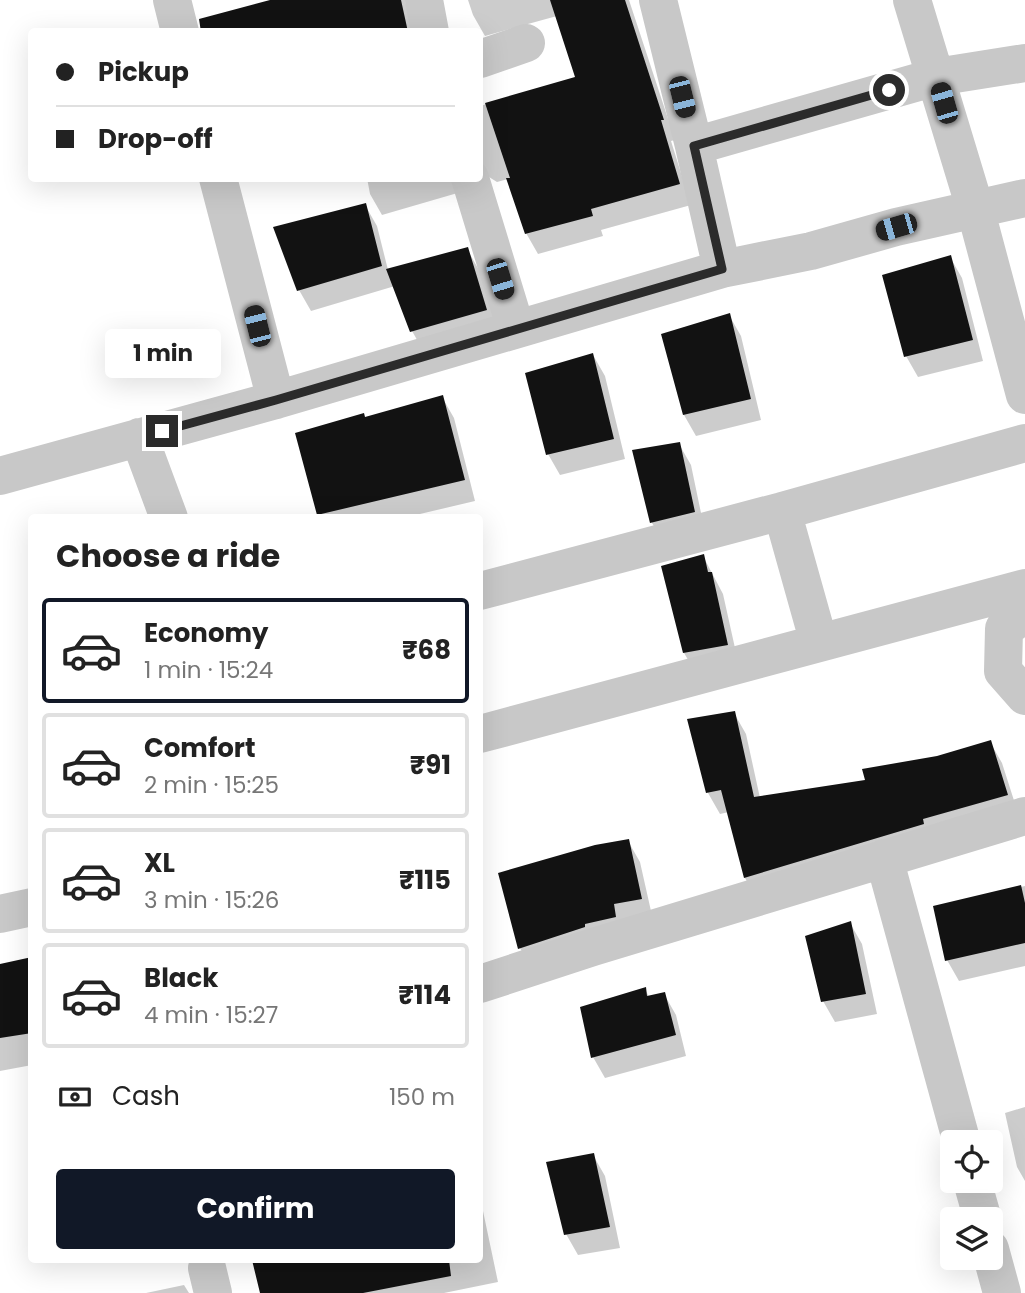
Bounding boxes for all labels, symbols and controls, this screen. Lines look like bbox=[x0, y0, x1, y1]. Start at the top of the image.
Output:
text: Pickup bbox=[98, 54, 189, 90]
car bbox=[667, 74, 698, 120]
route start bbox=[873, 74, 905, 106]
car bbox=[929, 80, 960, 126]
text: Drop-off bbox=[98, 121, 213, 157]
car bbox=[873, 211, 920, 243]
car bbox=[484, 256, 517, 302]
car bbox=[242, 303, 273, 349]
callout: 1 min bbox=[104, 330, 220, 378]
text: 1 min bbox=[133, 337, 193, 369]
route end bbox=[146, 415, 178, 447]
text: Choose a ride bbox=[56, 533, 280, 578]
text: Economy bbox=[144, 615, 268, 651]
icon: car bbox=[60, 619, 123, 682]
text: ₹68 bbox=[402, 632, 451, 668]
text: 1 min · 15:24 bbox=[144, 654, 273, 686]
text: Comfort bbox=[144, 730, 256, 766]
icon: car bbox=[60, 734, 123, 797]
text: ₹91 bbox=[410, 747, 451, 783]
text: 2 min · 15:25 bbox=[144, 769, 279, 801]
text: XL bbox=[144, 845, 175, 881]
icon: car bbox=[60, 849, 123, 912]
text: ₹115 bbox=[399, 862, 451, 898]
text: 3 min · 15:26 bbox=[144, 884, 279, 916]
text: Black bbox=[144, 960, 218, 996]
icon: car bbox=[60, 964, 123, 1027]
text: ₹114 bbox=[398, 977, 451, 1013]
text: 4 min · 15:27 bbox=[144, 999, 278, 1031]
icon: cash bbox=[56, 1078, 94, 1116]
text: Cash bbox=[112, 1078, 180, 1114]
text: 150 m bbox=[389, 1081, 455, 1113]
map controls bbox=[940, 1130, 1003, 1270]
button: locate bbox=[940, 1130, 1003, 1193]
button: Confirm bbox=[56, 1169, 455, 1249]
button: layers bbox=[940, 1207, 1003, 1270]

